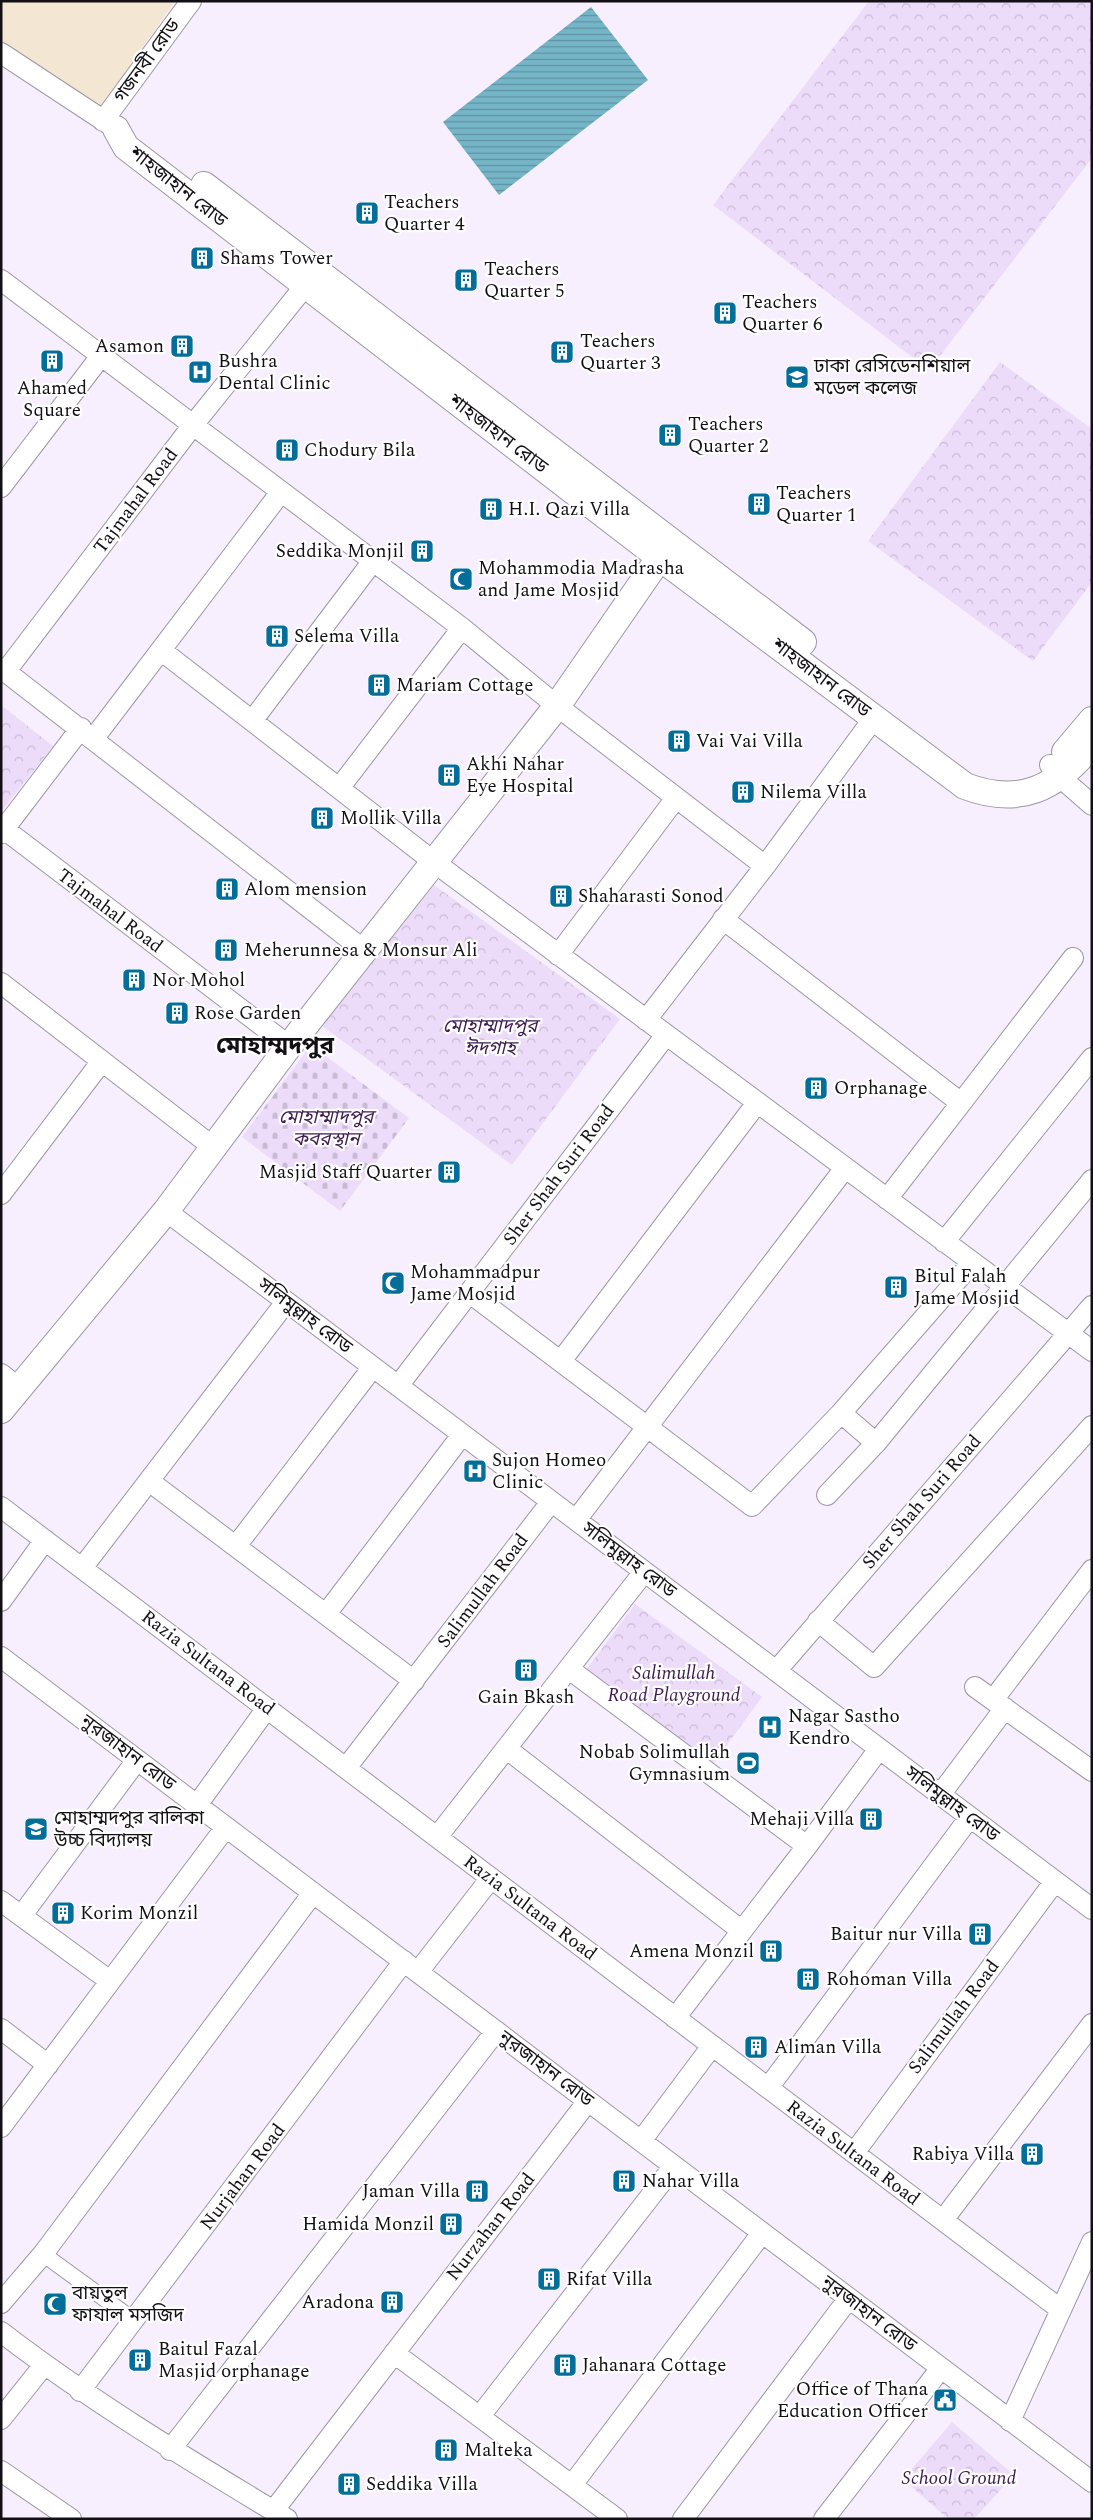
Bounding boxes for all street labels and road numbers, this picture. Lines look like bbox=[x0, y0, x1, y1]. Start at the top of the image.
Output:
street label: গজনবী রোড bbox=[106, 12, 188, 109]
street label: শাহজাহান রোড bbox=[122, 139, 234, 235]
street label: শাহজাহান রোড bbox=[441, 386, 554, 481]
street label: Tajmahal Road bbox=[86, 442, 186, 560]
street label: শাহজাহান রোড bbox=[764, 630, 877, 725]
street label: Tajmahal Road bbox=[51, 861, 169, 961]
street label: Sher Shah Suri Road bbox=[496, 1098, 622, 1252]
street label: সলিমুল্লাহ রোড bbox=[251, 1270, 359, 1361]
street label: Sher Shah Suri Road bbox=[855, 1428, 989, 1576]
street label: সলিমুল্লাহ রোড bbox=[575, 1514, 683, 1605]
street label: Salimullah Road bbox=[430, 1527, 536, 1655]
street label: Razia Sultana Road bbox=[135, 1603, 281, 1723]
street label: নুরজাহান রোড bbox=[74, 1707, 182, 1799]
street label: সলিমুল্লাহ রোড bbox=[898, 1758, 1006, 1849]
street label: Razia Sultana Road bbox=[457, 1848, 603, 1968]
street label: Salimullah Road bbox=[901, 1953, 1007, 2081]
street label: নুরজাহান রোড bbox=[492, 2023, 600, 2115]
street label: Razia Sultana Road bbox=[780, 2093, 926, 2213]
street label: Nurjahan Road bbox=[193, 2117, 293, 2237]
street label: Nurzahan Road bbox=[439, 2167, 543, 2287]
street label: নুরজাহান রোড bbox=[815, 2268, 923, 2360]

